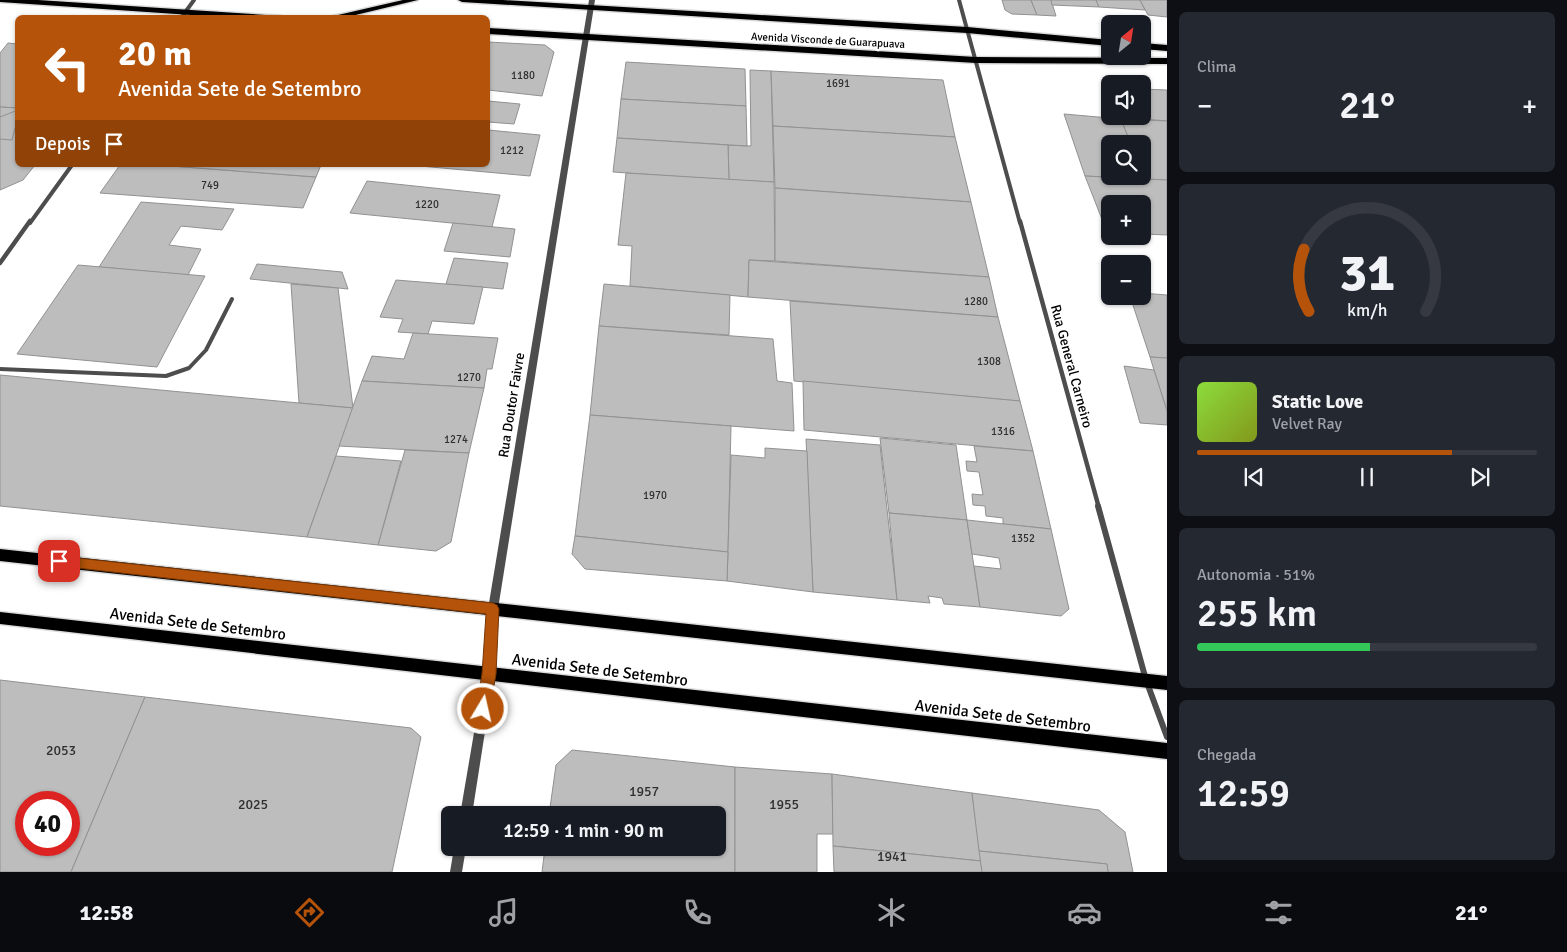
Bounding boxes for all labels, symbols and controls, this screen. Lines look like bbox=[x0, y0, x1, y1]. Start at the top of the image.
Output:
north arrow bbox=[1101, 15, 1151, 65]
map controls bbox=[1101, 15, 1151, 305]
street label: Avenida Visconde de Guarapuava bbox=[751, 30, 906, 51]
text: 20 m bbox=[118, 32, 192, 75]
icon: left bbox=[35, 35, 100, 100]
text: Clima bbox=[1197, 57, 1236, 77]
house number: 1180 bbox=[511, 69, 535, 82]
text: Avenida Sete de Setembro bbox=[118, 75, 362, 102]
button: sound bbox=[1101, 75, 1151, 125]
house number: 1691 bbox=[826, 77, 850, 90]
text: 21° bbox=[1339, 82, 1395, 129]
text: − bbox=[1197, 89, 1212, 123]
text: + bbox=[1522, 89, 1537, 123]
icon: arrive bbox=[100, 130, 128, 158]
text: Depois bbox=[35, 132, 90, 156]
button: search bbox=[1101, 135, 1151, 185]
house number: 1212 bbox=[500, 144, 524, 157]
house number: 749 bbox=[201, 179, 219, 192]
button: + bbox=[1101, 195, 1151, 245]
house number: 1220 bbox=[415, 198, 439, 211]
text: 31 bbox=[1339, 241, 1395, 305]
button: − bbox=[1101, 255, 1151, 305]
house number: 1280 bbox=[964, 295, 988, 308]
text: km/h bbox=[1347, 299, 1387, 321]
street label: Rua General Carneiro bbox=[1047, 303, 1096, 430]
street label: Rua Doutor Faivre bbox=[495, 351, 528, 459]
house number: 1308 bbox=[977, 355, 1001, 368]
house number: 1270 bbox=[457, 371, 481, 384]
text: Static Love bbox=[1272, 390, 1363, 414]
text: Velvet Ray bbox=[1272, 414, 1342, 434]
house number: 1316 bbox=[991, 425, 1015, 438]
house number: 1274 bbox=[444, 433, 468, 446]
icon: previous bbox=[1240, 463, 1268, 491]
icon: pause bbox=[1353, 463, 1381, 491]
icon: next bbox=[1466, 463, 1494, 491]
house number: 1970 bbox=[643, 489, 667, 502]
house number: 1352 bbox=[1011, 532, 1035, 545]
pin bbox=[38, 540, 80, 582]
icon: arrive bbox=[45, 547, 73, 575]
text: Autonomia · 51% bbox=[1197, 565, 1315, 585]
text: 255 km bbox=[1197, 590, 1317, 637]
street label: Avenida Sete de Setembro bbox=[109, 603, 287, 645]
street label: Avenida Sete de Setembro bbox=[511, 649, 689, 691]
position arrow bbox=[456, 682, 508, 734]
street label: Avenida Sete de Setembro bbox=[914, 695, 1092, 737]
house number: 2053 bbox=[46, 742, 76, 759]
text: Chegada bbox=[1197, 745, 1256, 765]
text: 12:59 bbox=[1197, 770, 1290, 817]
house number: 1957 bbox=[629, 783, 659, 800]
speed limit sign: 40 bbox=[15, 791, 80, 856]
house number: 2025 bbox=[238, 796, 268, 813]
house number: 1955 bbox=[769, 796, 799, 813]
text: 12:59 · 1 min · 90 m bbox=[503, 819, 664, 843]
house number: 1941 bbox=[877, 848, 907, 865]
icon: directions bbox=[292, 895, 327, 930]
icon: music bbox=[486, 895, 521, 930]
icon: phone bbox=[680, 895, 715, 930]
icon: climate bbox=[874, 895, 909, 930]
icon: car bbox=[1067, 895, 1102, 930]
icon: filters bbox=[1261, 895, 1296, 930]
text: 12:58 bbox=[79, 899, 133, 926]
text: 21° bbox=[1455, 899, 1488, 926]

